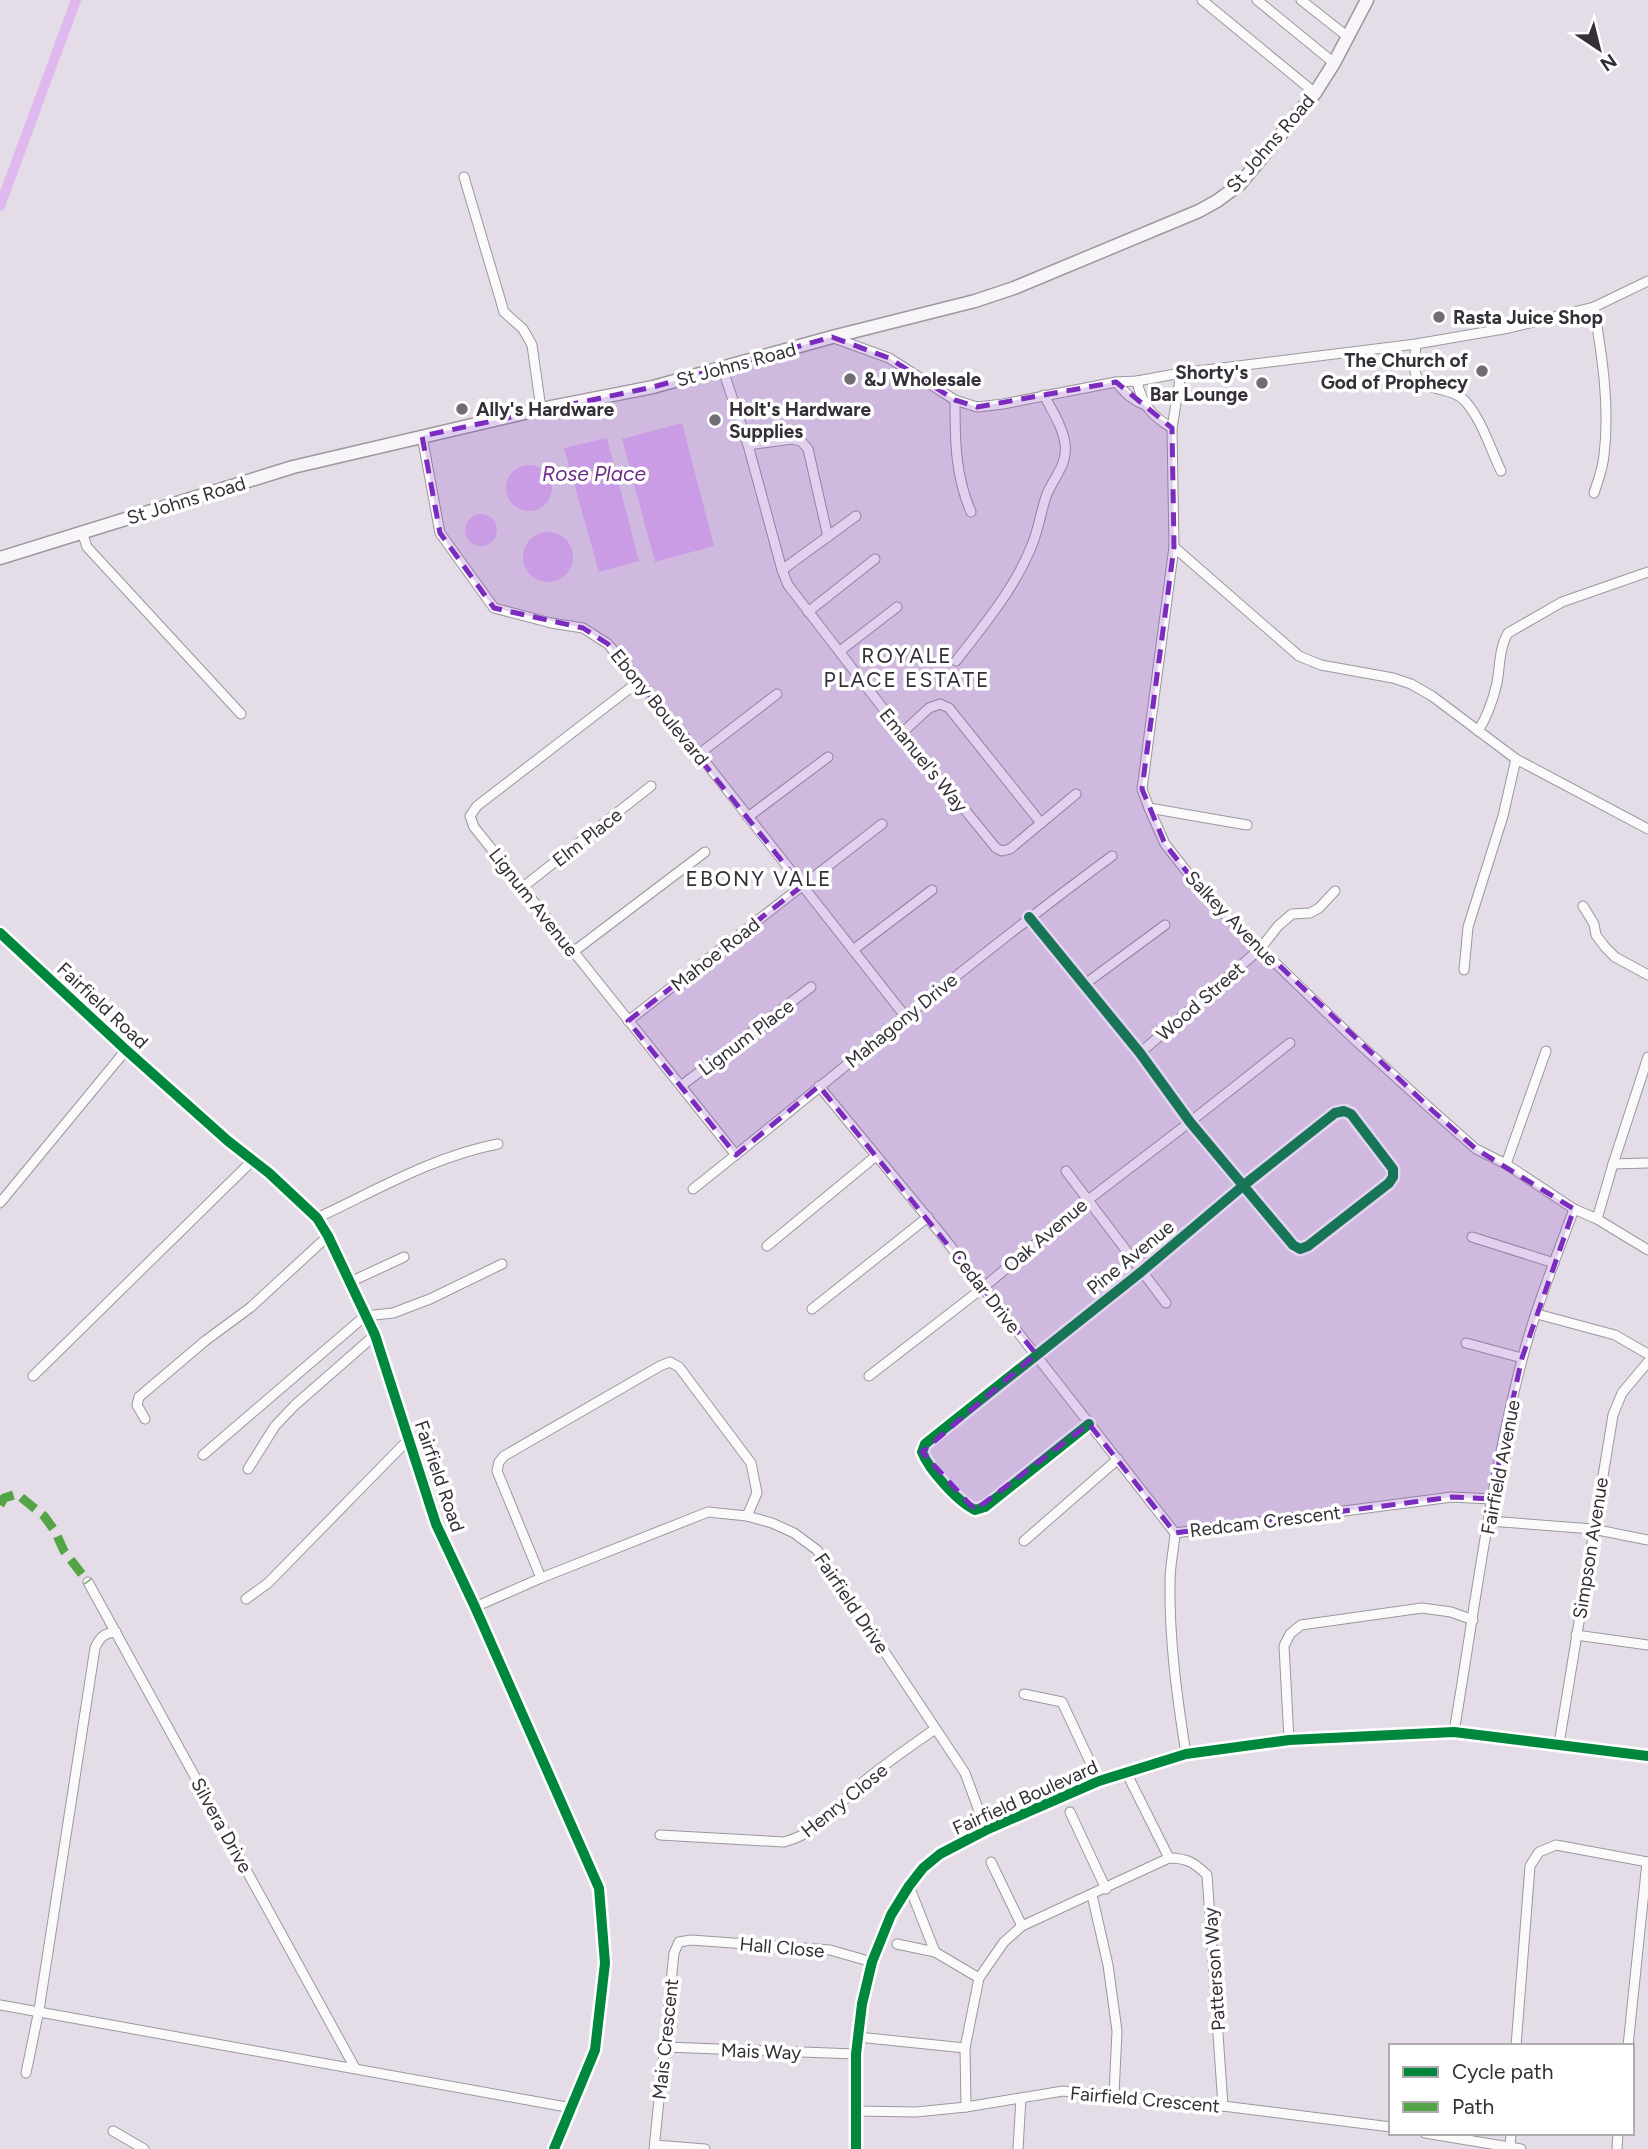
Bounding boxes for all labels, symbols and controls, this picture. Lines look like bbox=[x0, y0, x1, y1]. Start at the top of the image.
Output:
north arrow bbox=[1564, 14, 1634, 84]
text: N bbox=[1596, 49, 1621, 76]
street label: St Johns Road bbox=[1221, 89, 1319, 197]
place label: Rasta Juice Shop bbox=[1453, 306, 1603, 329]
marker: Rasta Juice Shop bbox=[1431, 309, 1447, 325]
street label: St Johns Road bbox=[674, 337, 798, 391]
place label: The Church of God of Prophecy bbox=[1321, 349, 1469, 394]
place label: Shorty's Bar Lounge bbox=[1150, 361, 1248, 406]
marker: The Church of God of Prophecy bbox=[1474, 363, 1490, 379]
place label: &J Wholesale bbox=[864, 368, 982, 391]
marker: &J Wholesale bbox=[842, 371, 858, 387]
marker: Shorty's Bar Lounge bbox=[1254, 375, 1270, 391]
place label: Ally's Hardware bbox=[476, 398, 615, 421]
place label: Holt's Hardware Supplies bbox=[729, 398, 871, 443]
marker: Ally's Hardware bbox=[454, 401, 470, 417]
marker: Holt's Hardware Supplies bbox=[707, 412, 723, 428]
water label: Rose Place bbox=[542, 461, 646, 486]
street label: St Johns Road bbox=[124, 472, 248, 529]
district label: ROYALE PLACE ESTATE bbox=[823, 643, 991, 692]
street label: Ebony Boulevard bbox=[606, 645, 714, 770]
street label: Emanuel's Way bbox=[875, 704, 973, 817]
street label: Elm Place bbox=[548, 803, 627, 872]
street label: Lignum Avenue bbox=[484, 843, 583, 961]
district label: EBONY VALE bbox=[686, 866, 832, 891]
street label: Salkey Avenue bbox=[1180, 866, 1283, 971]
street label: Mahoe Road bbox=[666, 913, 764, 996]
street label: Fairfield Road bbox=[52, 957, 153, 1053]
street label: Wood Street bbox=[1152, 957, 1249, 1046]
street label: Mahagony Drive bbox=[841, 968, 962, 1073]
street label: Lignum Place bbox=[694, 994, 798, 1081]
street label: Oak Avenue bbox=[999, 1194, 1092, 1277]
street label: Pine Avenue bbox=[1082, 1215, 1178, 1299]
street label: Cedar Drive bbox=[946, 1245, 1025, 1338]
street label: Fairfield Avenue bbox=[1476, 1398, 1525, 1536]
street label: Fairfield Road bbox=[410, 1417, 469, 1535]
street label: Simpson Avenue bbox=[1568, 1476, 1613, 1620]
street label: Redcam Crescent bbox=[1188, 1501, 1342, 1542]
street label: Fairfield Drive bbox=[809, 1549, 894, 1658]
street label: Fairfield Boulevard bbox=[949, 1755, 1102, 1840]
street label: Henry Close bbox=[796, 1759, 892, 1842]
street label: Silvera Drive bbox=[186, 1774, 257, 1877]
street label: Patterson Way bbox=[1199, 1906, 1230, 2032]
street label: Hall Close bbox=[739, 1932, 825, 1963]
street label: Mais Crescent bbox=[648, 1977, 683, 2101]
street label: Mais Way bbox=[720, 2039, 802, 2064]
legend bbox=[1389, 2044, 1634, 2135]
text: Cycle path bbox=[1452, 2059, 1553, 2084]
street label: Fairfield Crescent bbox=[1069, 2081, 1221, 2118]
text: Path bbox=[1452, 2094, 1494, 2119]

